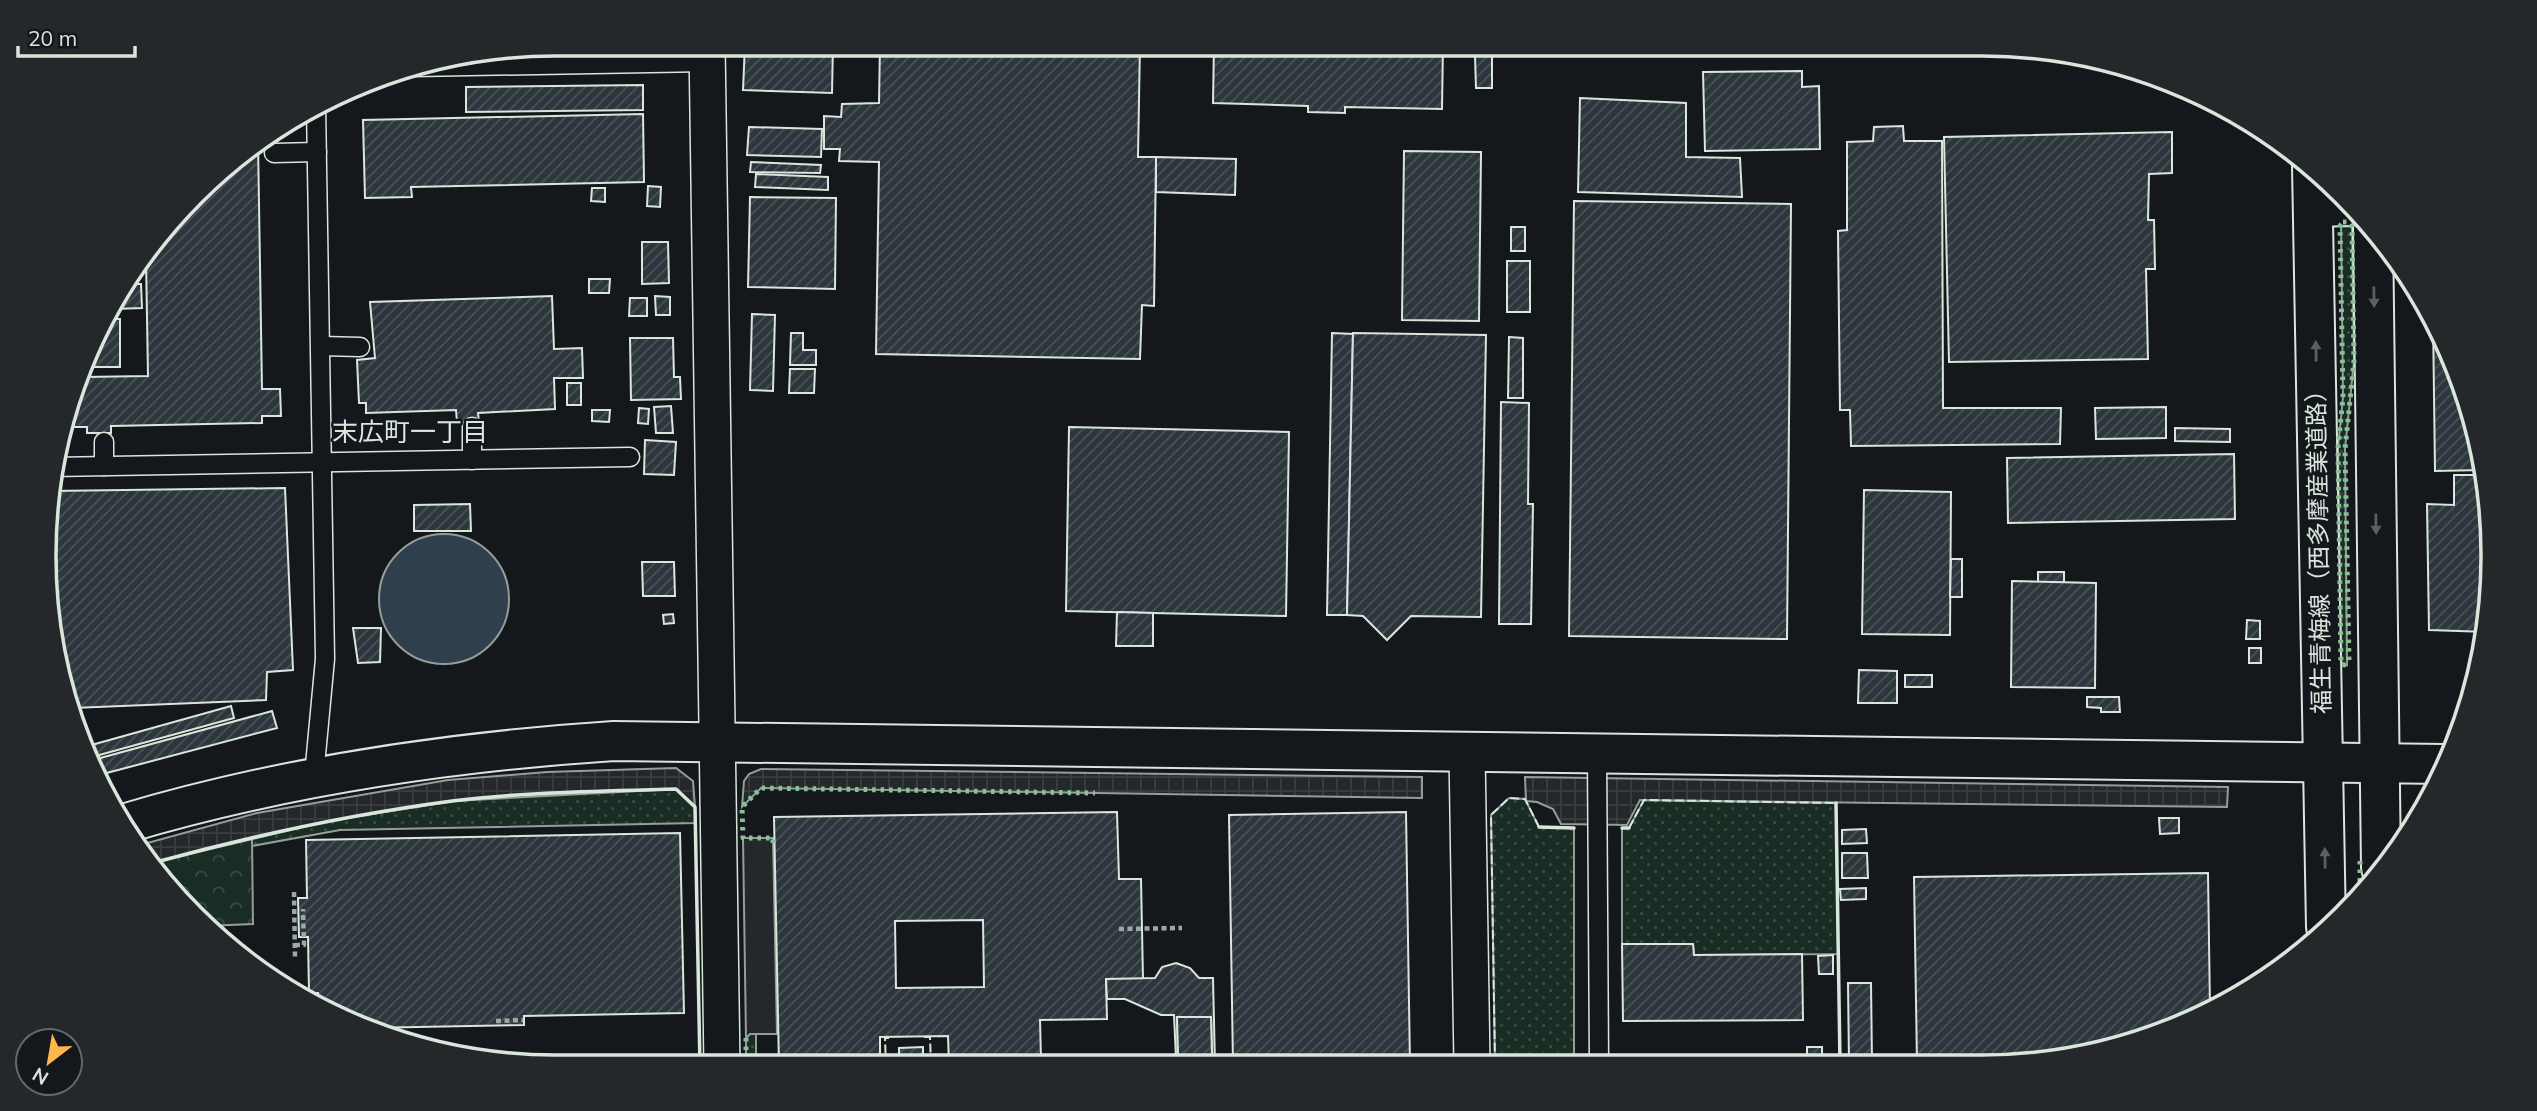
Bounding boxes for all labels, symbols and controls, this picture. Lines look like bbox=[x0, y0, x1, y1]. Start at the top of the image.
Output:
scale bar bbox=[18, 14, 135, 58]
text: 20 m bbox=[28, 25, 77, 51]
one-way arrow bbox=[2368, 286, 2380, 308]
one-way arrow bbox=[2310, 340, 2321, 362]
street label: 福生青梅線（西多摩産業道路） bbox=[2300, 378, 2336, 714]
district label: 末広町一丁目 bbox=[332, 415, 488, 448]
one-way arrow bbox=[2370, 514, 2382, 536]
one-way arrow bbox=[2319, 847, 2330, 869]
north arrow bbox=[14, 1027, 84, 1097]
text: N bbox=[28, 1063, 53, 1091]

